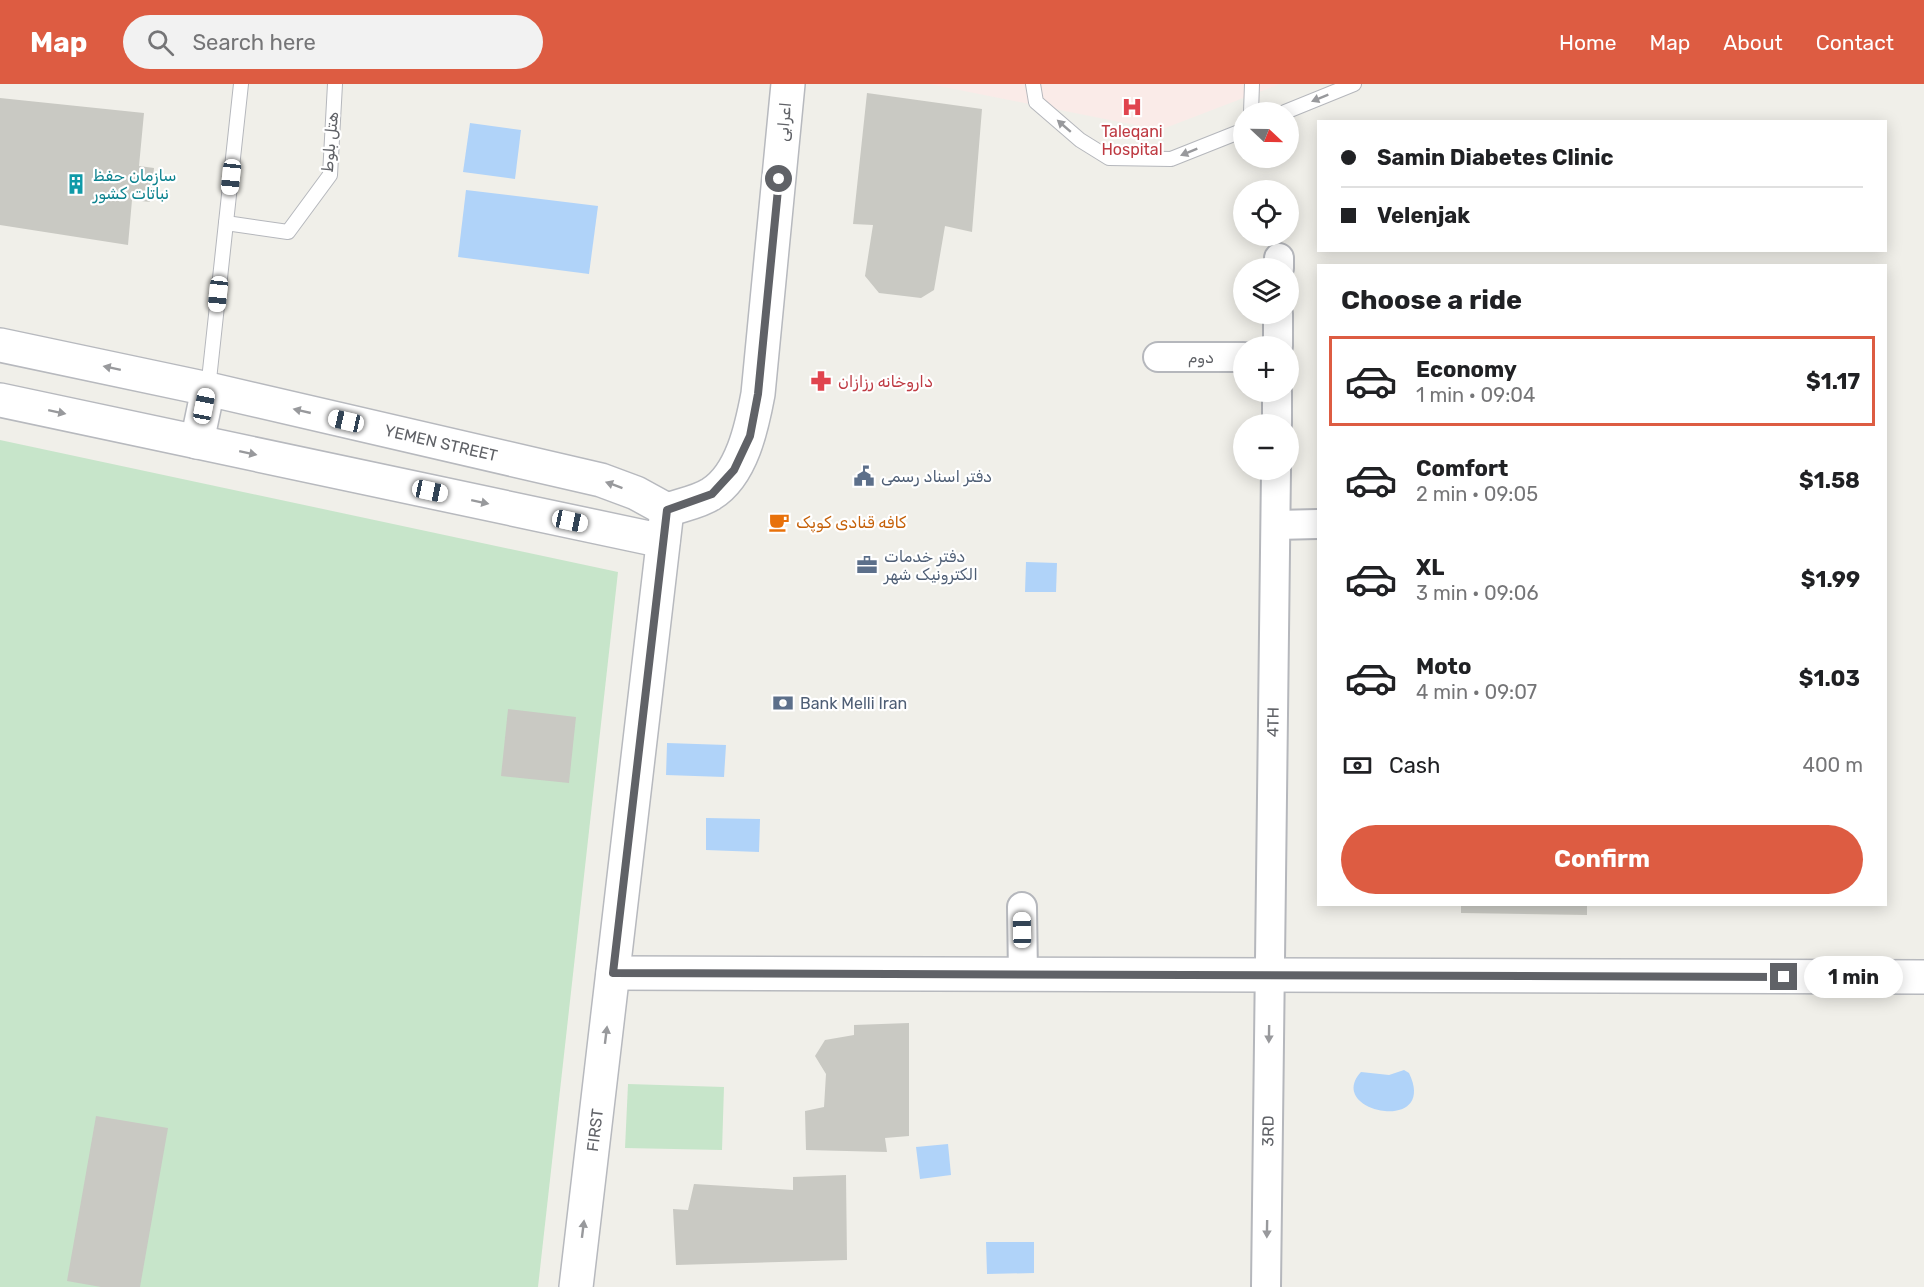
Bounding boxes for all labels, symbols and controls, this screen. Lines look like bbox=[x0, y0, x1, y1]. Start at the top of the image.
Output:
search box bbox=[123, 15, 543, 69]
text: Map bbox=[30, 26, 87, 59]
icon: search bbox=[144, 26, 177, 59]
text: Search here bbox=[192, 29, 316, 56]
text: Home bbox=[1559, 30, 1616, 55]
text: Map bbox=[1649, 30, 1690, 55]
text: About bbox=[1723, 30, 1783, 55]
text: Contact bbox=[1816, 30, 1894, 55]
one-way arrow bbox=[1310, 93, 1328, 103]
hospital icon: Taleqani Hospital bbox=[1120, 95, 1144, 119]
street label: اعرابی bbox=[773, 102, 796, 143]
north arrow bbox=[1233, 102, 1299, 168]
map controls bbox=[1233, 102, 1299, 480]
street label: هتل بلوط bbox=[318, 111, 343, 173]
one-way arrow bbox=[1056, 120, 1072, 133]
place label: Taleqani Hospital bbox=[1101, 122, 1163, 159]
text: Samin Diabetes Clinic bbox=[1377, 144, 1613, 171]
one-way arrow bbox=[1180, 147, 1198, 157]
car bbox=[220, 158, 242, 196]
route start bbox=[765, 165, 792, 192]
place label: سازمان حفظ نباتات کشور bbox=[92, 166, 177, 204]
building icon: سازمان حفظ نباتات کشور bbox=[64, 172, 88, 196]
button: locate bbox=[1233, 180, 1299, 246]
text: Velenjak bbox=[1377, 202, 1470, 229]
button: layers bbox=[1233, 258, 1299, 324]
car bbox=[207, 275, 229, 313]
text: Choose a ride bbox=[1341, 284, 1522, 316]
button: + bbox=[1233, 336, 1299, 402]
street label: دوم bbox=[1188, 348, 1214, 368]
icon: car bbox=[1344, 354, 1398, 408]
text: Economy bbox=[1416, 356, 1517, 383]
one-way arrow bbox=[102, 363, 121, 373]
text: $1.17 bbox=[1806, 368, 1860, 395]
pharmacy icon: داروخانه رزازان bbox=[809, 369, 833, 393]
place label: داروخانه رزازان bbox=[838, 372, 933, 392]
text: 1 min · 09:04 bbox=[1416, 383, 1535, 407]
car bbox=[192, 387, 216, 425]
one-way arrow bbox=[293, 405, 311, 415]
one-way arrow bbox=[48, 408, 67, 418]
car bbox=[326, 408, 366, 434]
button: − bbox=[1233, 414, 1299, 480]
street label: YEMEN STREET bbox=[382, 421, 500, 465]
one-way arrow bbox=[239, 449, 258, 458]
icon: car bbox=[1344, 453, 1398, 507]
text: Comfort bbox=[1416, 455, 1508, 482]
public building icon: دفتر اسناد رسمی bbox=[852, 464, 876, 488]
place label: دفتر اسناد رسمی bbox=[881, 467, 992, 487]
text: $1.58 bbox=[1799, 467, 1860, 494]
car bbox=[411, 478, 449, 504]
one-way arrow bbox=[605, 479, 623, 489]
text: 2 min · 09:05 bbox=[1416, 482, 1538, 506]
one-way arrow bbox=[471, 498, 490, 507]
car bbox=[551, 508, 589, 534]
cafe icon: کافه قنادی کوپک bbox=[767, 510, 791, 534]
place label: کافه قنادی کوپک bbox=[796, 513, 907, 533]
place label: دفتر خدمات الکترونیک شهر bbox=[883, 547, 978, 585]
icon: car bbox=[1344, 552, 1398, 606]
office icon: دفتر خدمات الکترونیک شهر bbox=[855, 553, 879, 577]
text: XL bbox=[1416, 554, 1444, 581]
text: $1.99 bbox=[1801, 566, 1860, 593]
text: 3 min · 09:06 bbox=[1416, 581, 1539, 605]
icon: car bbox=[1344, 651, 1398, 705]
text: Moto bbox=[1416, 653, 1471, 680]
text: $1.03 bbox=[1799, 665, 1860, 692]
text: 4 min · 09:07 bbox=[1416, 680, 1537, 704]
bank icon: Bank Melli Iran bbox=[771, 691, 795, 715]
place label: Bank Melli Iran bbox=[800, 694, 907, 713]
street label: 4TH bbox=[1263, 707, 1283, 737]
icon: cash bbox=[1341, 749, 1374, 782]
text: Cash bbox=[1389, 752, 1440, 779]
text: 400 m bbox=[1803, 753, 1863, 777]
button: Confirm bbox=[1341, 825, 1863, 894]
car bbox=[1013, 912, 1031, 948]
callout: 1 min bbox=[1805, 956, 1904, 998]
route end bbox=[1770, 963, 1797, 990]
text: 1 min bbox=[1828, 965, 1879, 989]
one-way arrow bbox=[1264, 1024, 1274, 1043]
one-way arrow bbox=[601, 1026, 611, 1045]
street label: FIRST bbox=[583, 1107, 607, 1153]
street label: 3RD bbox=[1258, 1115, 1278, 1147]
one-way arrow bbox=[578, 1219, 587, 1238]
one-way arrow bbox=[1262, 1219, 1272, 1238]

